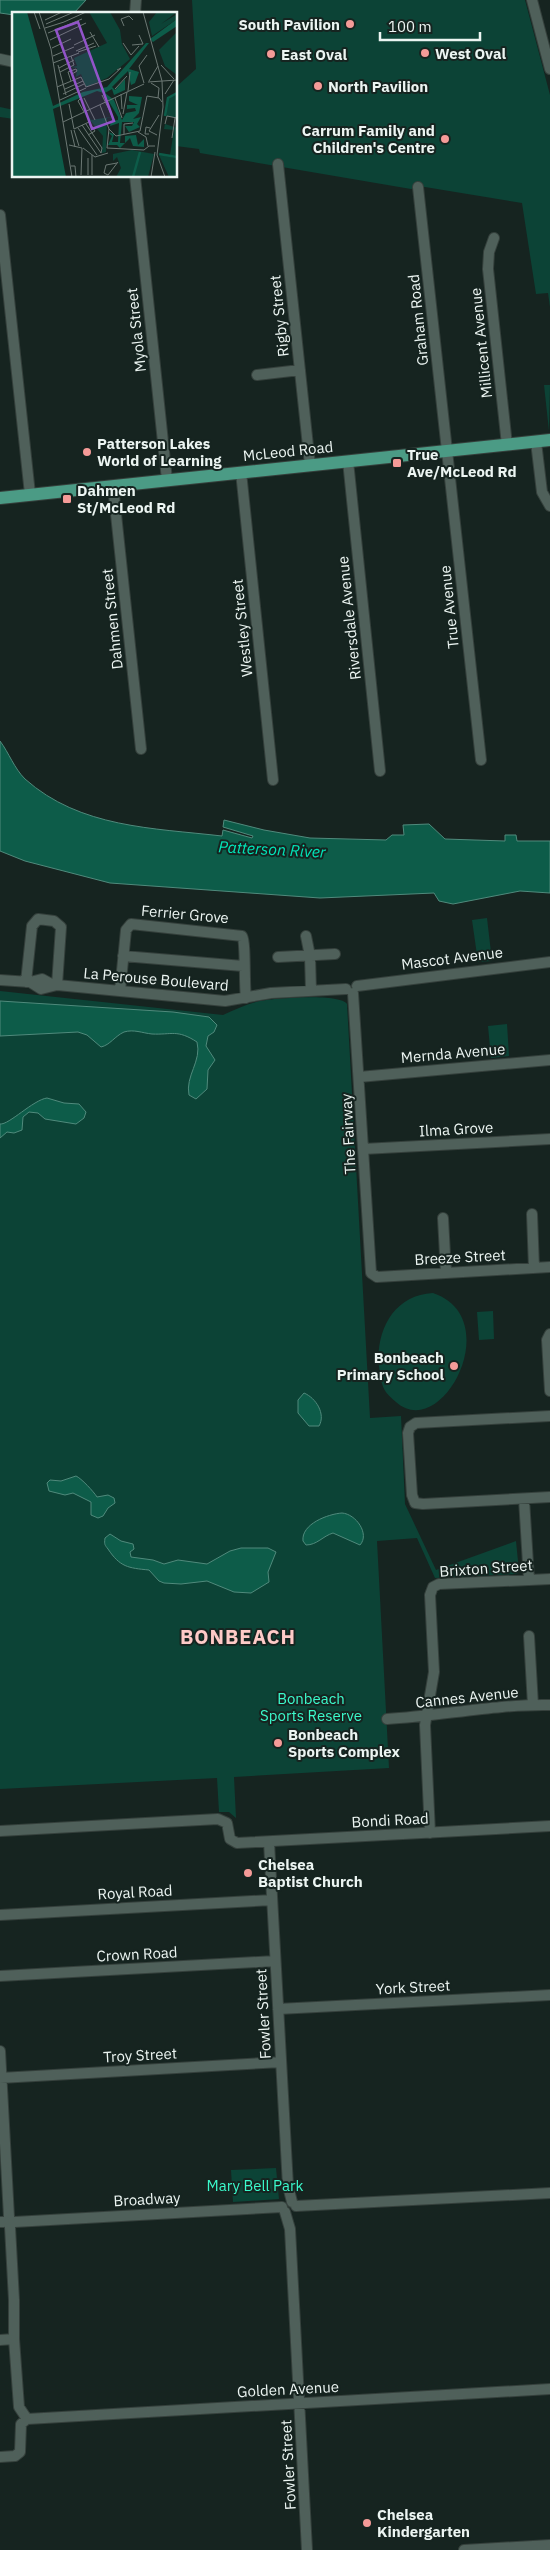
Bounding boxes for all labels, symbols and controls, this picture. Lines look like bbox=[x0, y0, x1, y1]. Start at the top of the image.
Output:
scale bar bbox=[380, 10, 480, 42]
inset map bbox=[12, 12, 178, 178]
place label: South Pavilion bbox=[238, 15, 340, 34]
text: 100 m bbox=[388, 17, 432, 36]
marker: South Pavilion bbox=[344, 18, 356, 30]
place label: West Oval bbox=[435, 44, 507, 63]
place label: East Oval bbox=[281, 45, 348, 64]
marker: West Oval bbox=[419, 47, 431, 59]
marker: East Oval bbox=[265, 48, 277, 60]
place label: North Pavilion bbox=[328, 77, 428, 96]
marker: North Pavilion bbox=[312, 80, 324, 92]
place label: Carrum Family and Children's Centre bbox=[302, 121, 435, 157]
marker: Carrum Family and Children's Centre bbox=[439, 133, 451, 145]
street label: Graham Road bbox=[404, 273, 432, 367]
street label: Rigby Street bbox=[265, 274, 293, 358]
street label: Myola Street bbox=[122, 287, 150, 373]
street label: Millicent Avenue bbox=[466, 287, 496, 399]
place label: Patterson Lakes World of Learning bbox=[97, 434, 222, 470]
street label: McLeod Road bbox=[242, 437, 334, 465]
place label: True Ave/McLeod Rd bbox=[407, 445, 517, 481]
marker: Patterson Lakes World of Learning bbox=[81, 446, 93, 458]
marker: True Ave/McLeod Rd bbox=[391, 457, 403, 469]
place label: Dahmen St/McLeod Rd bbox=[77, 481, 175, 517]
marker: Dahmen St/McLeod Rd bbox=[61, 493, 73, 505]
street label: Riversdale Avenue bbox=[333, 555, 365, 681]
street label: True Avenue bbox=[435, 564, 463, 650]
street label: Dahmen Street bbox=[97, 568, 127, 670]
street label: Westley Street bbox=[227, 578, 257, 678]
water label: Patterson River bbox=[218, 836, 327, 862]
street label: Ferrier Grove bbox=[140, 901, 230, 927]
street label: Mascot Avenue bbox=[400, 942, 504, 974]
street label: La Perouse Boulevard bbox=[83, 963, 229, 995]
street label: Mernda Avenue bbox=[400, 1039, 506, 1067]
street label: The Fairway bbox=[336, 1093, 360, 1175]
street label: Ilma Grove bbox=[418, 1118, 494, 1140]
street label: Breeze Street bbox=[414, 1245, 506, 1269]
place label: Bonbeach Primary School bbox=[337, 1348, 444, 1384]
marker: Bonbeach Primary School bbox=[448, 1360, 460, 1372]
street label: Brixton Street bbox=[439, 1555, 533, 1581]
district label: BONBEACH bbox=[180, 1623, 296, 1650]
street label: Cannes Avenue bbox=[415, 1682, 519, 1712]
park label: Bonbeach Sports Reserve bbox=[260, 1689, 362, 1725]
place label: Bonbeach Sports Complex bbox=[288, 1725, 400, 1761]
marker: Bonbeach Sports Complex bbox=[272, 1737, 284, 1749]
street label: Bondi Road bbox=[351, 1808, 429, 1832]
place label: Chelsea Baptist Church bbox=[258, 1855, 363, 1891]
marker: Chelsea Baptist Church bbox=[242, 1867, 254, 1879]
street label: Royal Road bbox=[97, 1881, 173, 1903]
street label: Crown Road bbox=[96, 1942, 178, 1966]
street label: Fowler Street bbox=[251, 1968, 275, 2060]
street label: York Street bbox=[375, 1976, 451, 1998]
street label: Troy Street bbox=[103, 2044, 177, 2066]
park label: Mary Bell Park bbox=[207, 2176, 304, 2195]
street label: Broadway bbox=[113, 2188, 182, 2210]
street label: Golden Avenue bbox=[237, 2377, 339, 2401]
street label: Fowler Street bbox=[276, 2419, 300, 2511]
place label: Chelsea Kindergarten bbox=[377, 2505, 470, 2541]
marker: Chelsea Kindergarten bbox=[361, 2517, 373, 2529]

